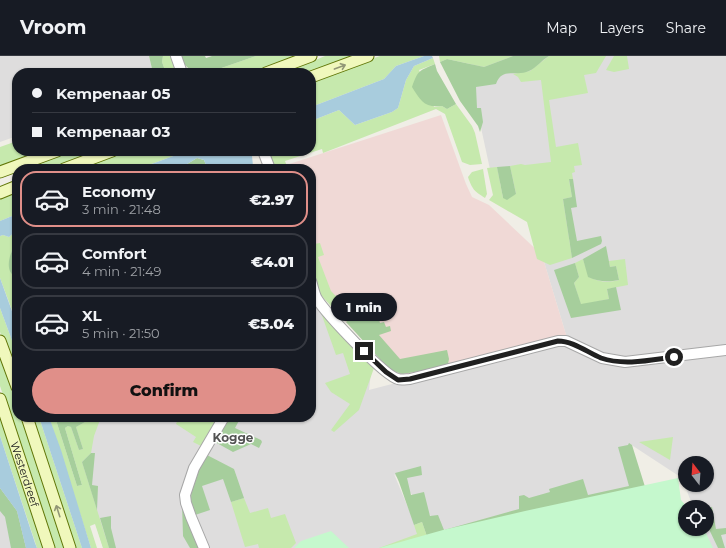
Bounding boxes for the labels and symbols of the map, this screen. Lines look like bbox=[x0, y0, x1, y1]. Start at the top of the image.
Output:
one-way arrow bbox=[333, 62, 345, 70]
callout: 1 min bbox=[331, 293, 397, 321]
route end bbox=[355, 342, 373, 360]
route start bbox=[665, 348, 683, 366]
district label: Kogge bbox=[213, 430, 254, 445]
street label: Westerdreef bbox=[7, 440, 42, 510]
north arrow bbox=[678, 456, 714, 492]
one-way arrow bbox=[54, 505, 62, 517]

